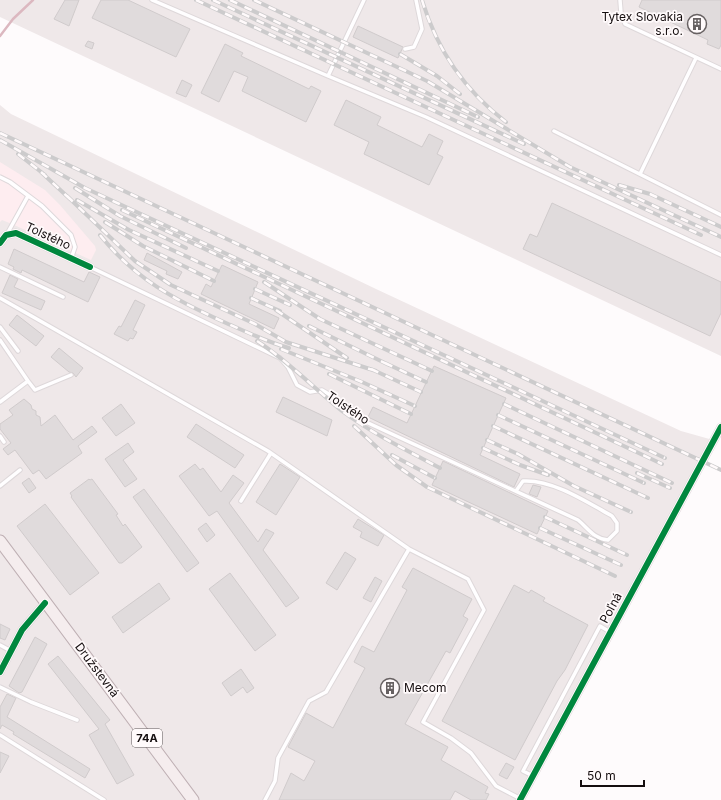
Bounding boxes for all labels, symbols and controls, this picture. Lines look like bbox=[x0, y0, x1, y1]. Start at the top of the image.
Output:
place label: Tytex Slovakia s.r.o. bbox=[601, 9, 683, 38]
building icon: Tytex Slovakia s.r.o. bbox=[686, 13, 708, 35]
street label: Tolstého bbox=[23, 219, 73, 253]
street label: Tolstého bbox=[324, 388, 373, 427]
street label: Poľná bbox=[596, 590, 625, 626]
street label: Družstevná bbox=[72, 639, 123, 700]
building icon: Mecom bbox=[379, 677, 401, 699]
place label: Mecom bbox=[404, 680, 446, 695]
road number: 74A bbox=[132, 729, 162, 747]
scale bar bbox=[581, 762, 644, 788]
text: 50 m bbox=[587, 768, 616, 783]

